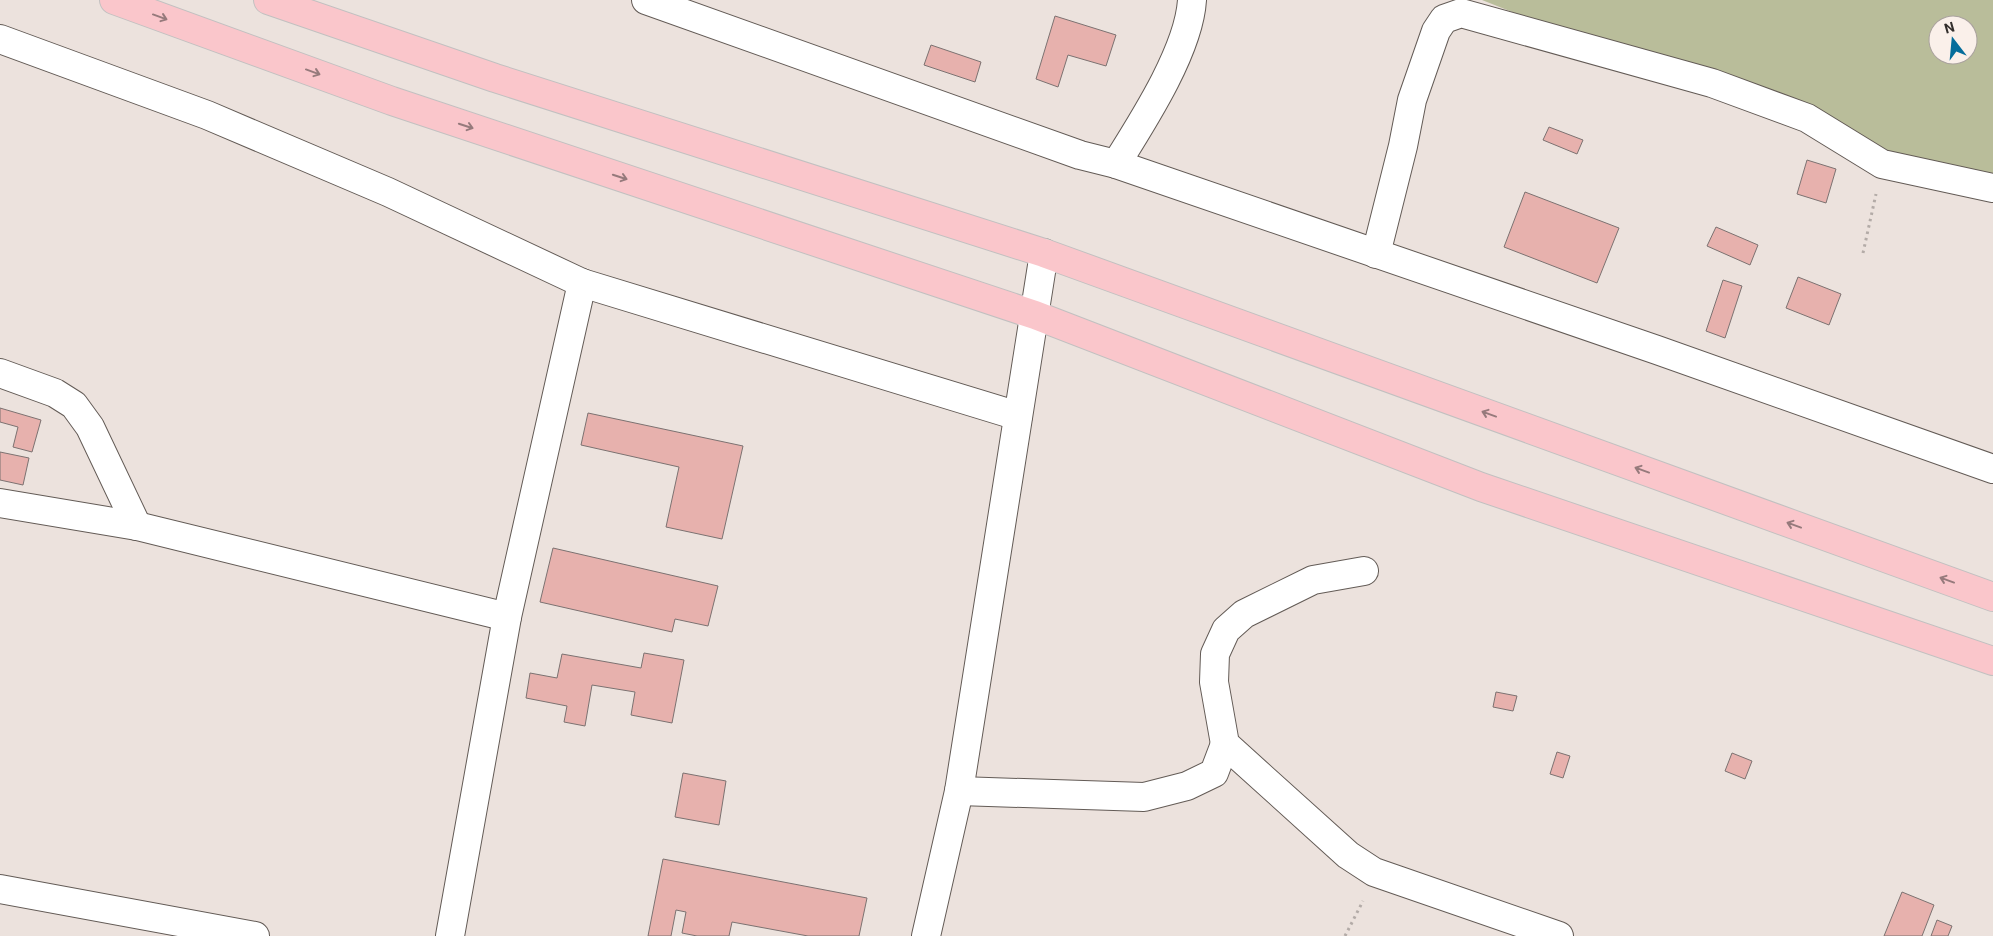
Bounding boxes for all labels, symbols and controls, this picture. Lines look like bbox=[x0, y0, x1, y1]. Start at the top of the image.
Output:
one-way arrow bbox=[152, 13, 167, 22]
north arrow bbox=[1928, 15, 1978, 65]
text: N bbox=[1942, 18, 1956, 37]
one-way arrow bbox=[305, 68, 320, 77]
one-way arrow bbox=[458, 122, 473, 131]
one-way arrow bbox=[612, 173, 628, 182]
one-way arrow bbox=[1482, 409, 1497, 418]
one-way arrow bbox=[1634, 464, 1650, 474]
one-way arrow bbox=[1787, 520, 1803, 529]
one-way arrow bbox=[1940, 575, 1955, 584]

